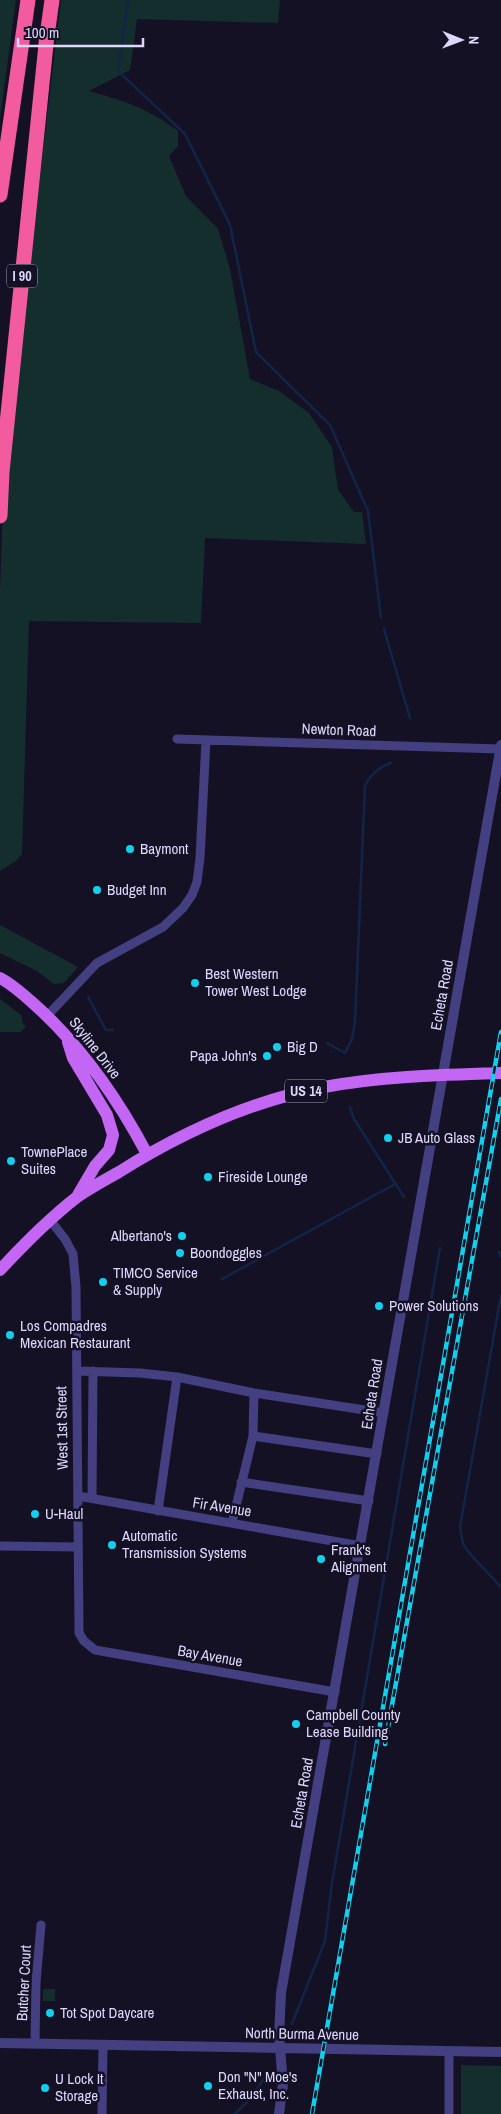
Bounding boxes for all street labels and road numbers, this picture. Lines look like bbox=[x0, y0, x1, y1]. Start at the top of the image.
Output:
road number: I 90 bbox=[7, 264, 37, 288]
street label: Newton Road bbox=[301, 718, 377, 741]
street label: Echeta Road bbox=[425, 958, 458, 1032]
street label: Skyline Drive bbox=[65, 1012, 126, 1083]
road number: US 14 bbox=[285, 1080, 327, 1102]
street label: Echeta Road bbox=[356, 1357, 387, 1431]
street label: West 1st Street bbox=[50, 1385, 73, 1470]
street label: Fir Avenue bbox=[191, 1491, 253, 1522]
street label: Bay Avenue bbox=[176, 1639, 244, 1672]
street label: Echeta Road bbox=[285, 1756, 318, 1830]
street label: Butcher Court bbox=[11, 1944, 36, 2021]
street label: North Burma Avenue bbox=[245, 2022, 359, 2045]

